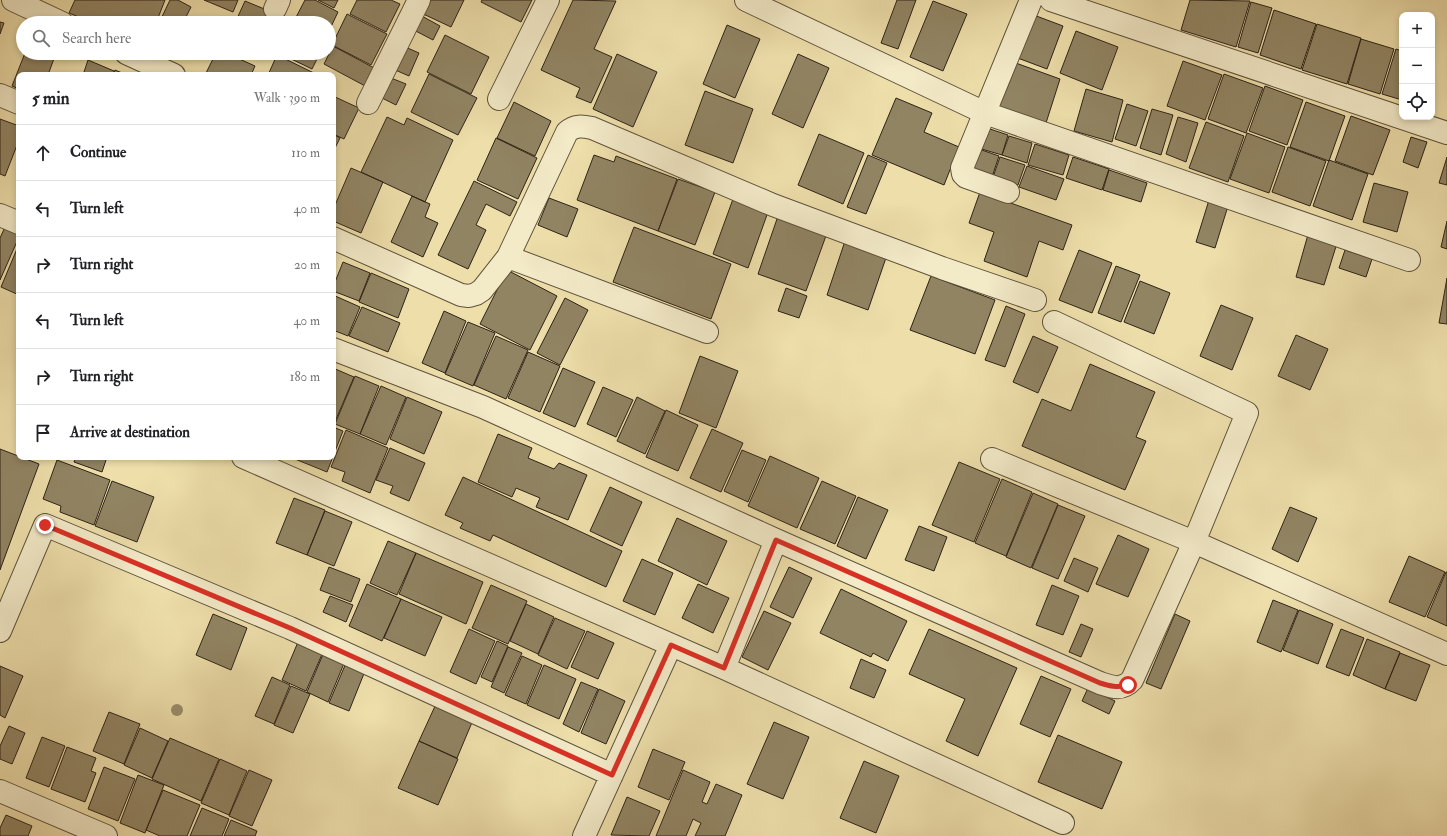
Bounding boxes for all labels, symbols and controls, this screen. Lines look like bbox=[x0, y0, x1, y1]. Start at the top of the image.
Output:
map controls bbox=[1399, 12, 1435, 120]
button: + bbox=[1399, 12, 1435, 48]
search box bbox=[16, 16, 336, 60]
icon: search bbox=[30, 27, 52, 49]
text: Search here bbox=[62, 29, 131, 48]
button: − bbox=[1399, 48, 1435, 84]
button: locate bbox=[1399, 84, 1435, 120]
text: 5 min bbox=[32, 88, 70, 109]
text: Walk · 390 m bbox=[254, 90, 320, 106]
icon: ahead bbox=[32, 142, 54, 164]
text: Continue bbox=[70, 143, 126, 162]
text: 110 m bbox=[291, 145, 320, 161]
icon: left bbox=[32, 198, 54, 220]
text: Turn left bbox=[70, 199, 124, 218]
text: 40 m bbox=[294, 201, 320, 217]
icon: right bbox=[32, 254, 54, 276]
text: Turn right bbox=[70, 255, 133, 274]
text: 20 m bbox=[294, 257, 320, 273]
icon: left bbox=[32, 310, 54, 332]
text: Turn left bbox=[70, 311, 124, 330]
text: 40 m bbox=[294, 313, 320, 329]
icon: right bbox=[32, 366, 54, 388]
text: Turn right bbox=[70, 367, 133, 386]
text: 180 m bbox=[290, 369, 320, 385]
icon: arrive bbox=[32, 422, 54, 444]
text: Arrive at destination bbox=[70, 423, 190, 442]
route end bbox=[36, 516, 54, 534]
route start bbox=[1119, 676, 1137, 694]

